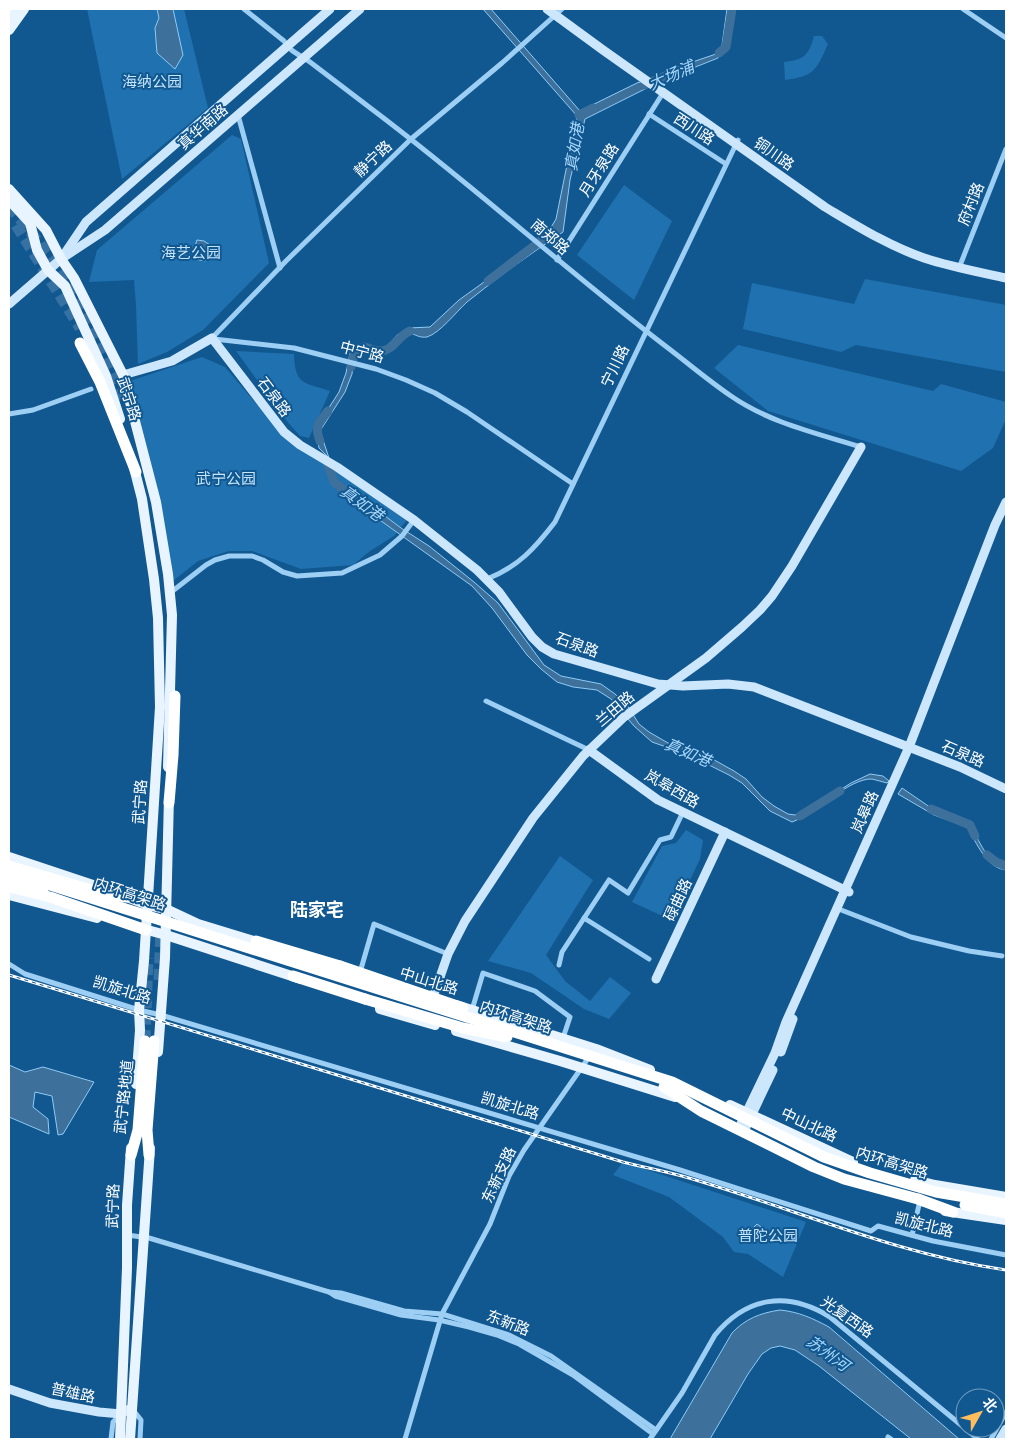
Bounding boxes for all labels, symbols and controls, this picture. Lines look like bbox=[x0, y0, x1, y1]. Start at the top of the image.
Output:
water label: 大场浦 bbox=[645, 56, 700, 94]
park label: 海纳公园 bbox=[122, 73, 182, 91]
street label: 真华南路 bbox=[174, 101, 232, 153]
street label: 西川路 bbox=[670, 109, 718, 149]
water label: 真如港 bbox=[561, 120, 588, 172]
street label: 铜川路 bbox=[750, 134, 798, 174]
street label: 静宁路 bbox=[350, 137, 396, 181]
street label: 月牙泉路 bbox=[575, 140, 623, 200]
street label: 府村路 bbox=[954, 180, 988, 228]
street label: 南郑路 bbox=[527, 215, 573, 259]
park label: 海艺公园 bbox=[161, 244, 221, 262]
street label: 中宁路 bbox=[338, 337, 386, 367]
street label: 宁川路 bbox=[597, 342, 633, 390]
street label: 石泉路 bbox=[253, 374, 295, 420]
street label: 武宁路 bbox=[113, 375, 145, 423]
park label: 武宁公园 bbox=[196, 470, 256, 488]
water label: 真如港 bbox=[337, 482, 388, 526]
street label: 石泉路 bbox=[553, 629, 601, 661]
street label: 兰田路 bbox=[592, 688, 638, 730]
water label: 真如港 bbox=[662, 734, 715, 771]
street label: 石泉路 bbox=[939, 737, 987, 771]
street label: 岚皋西路 bbox=[642, 766, 702, 812]
street label: 武宁路 bbox=[129, 779, 151, 825]
street label: 岚皋路 bbox=[848, 788, 882, 836]
street label: 内环高架路 bbox=[92, 874, 168, 914]
street label: 碌曲路 bbox=[660, 876, 696, 924]
district label: 陆家宅 bbox=[290, 899, 344, 920]
street label: 中山北路 bbox=[398, 964, 460, 998]
street label: 凯旋北路 bbox=[91, 973, 153, 1007]
street label: 内环高架路 bbox=[478, 997, 554, 1037]
street label: 武宁路地道 bbox=[111, 1059, 137, 1135]
street label: 凯旋北路 bbox=[479, 1089, 541, 1123]
street label: 中山北路 bbox=[778, 1104, 840, 1146]
street label: 内环高架路 bbox=[853, 1143, 931, 1183]
street label: 东新支路 bbox=[478, 1144, 520, 1206]
street label: 武宁路 bbox=[103, 1183, 123, 1229]
street label: 凯旋北路 bbox=[893, 1209, 955, 1241]
park label: 普陀公园 bbox=[738, 1227, 798, 1245]
street label: 光复西路 bbox=[817, 1292, 877, 1342]
street label: 东新路 bbox=[484, 1307, 532, 1339]
water label: 苏州河 bbox=[803, 1332, 855, 1377]
street label: 普雄路 bbox=[49, 1380, 97, 1406]
north arrow bbox=[955, 1388, 1005, 1438]
text: 北 bbox=[979, 1394, 1001, 1415]

